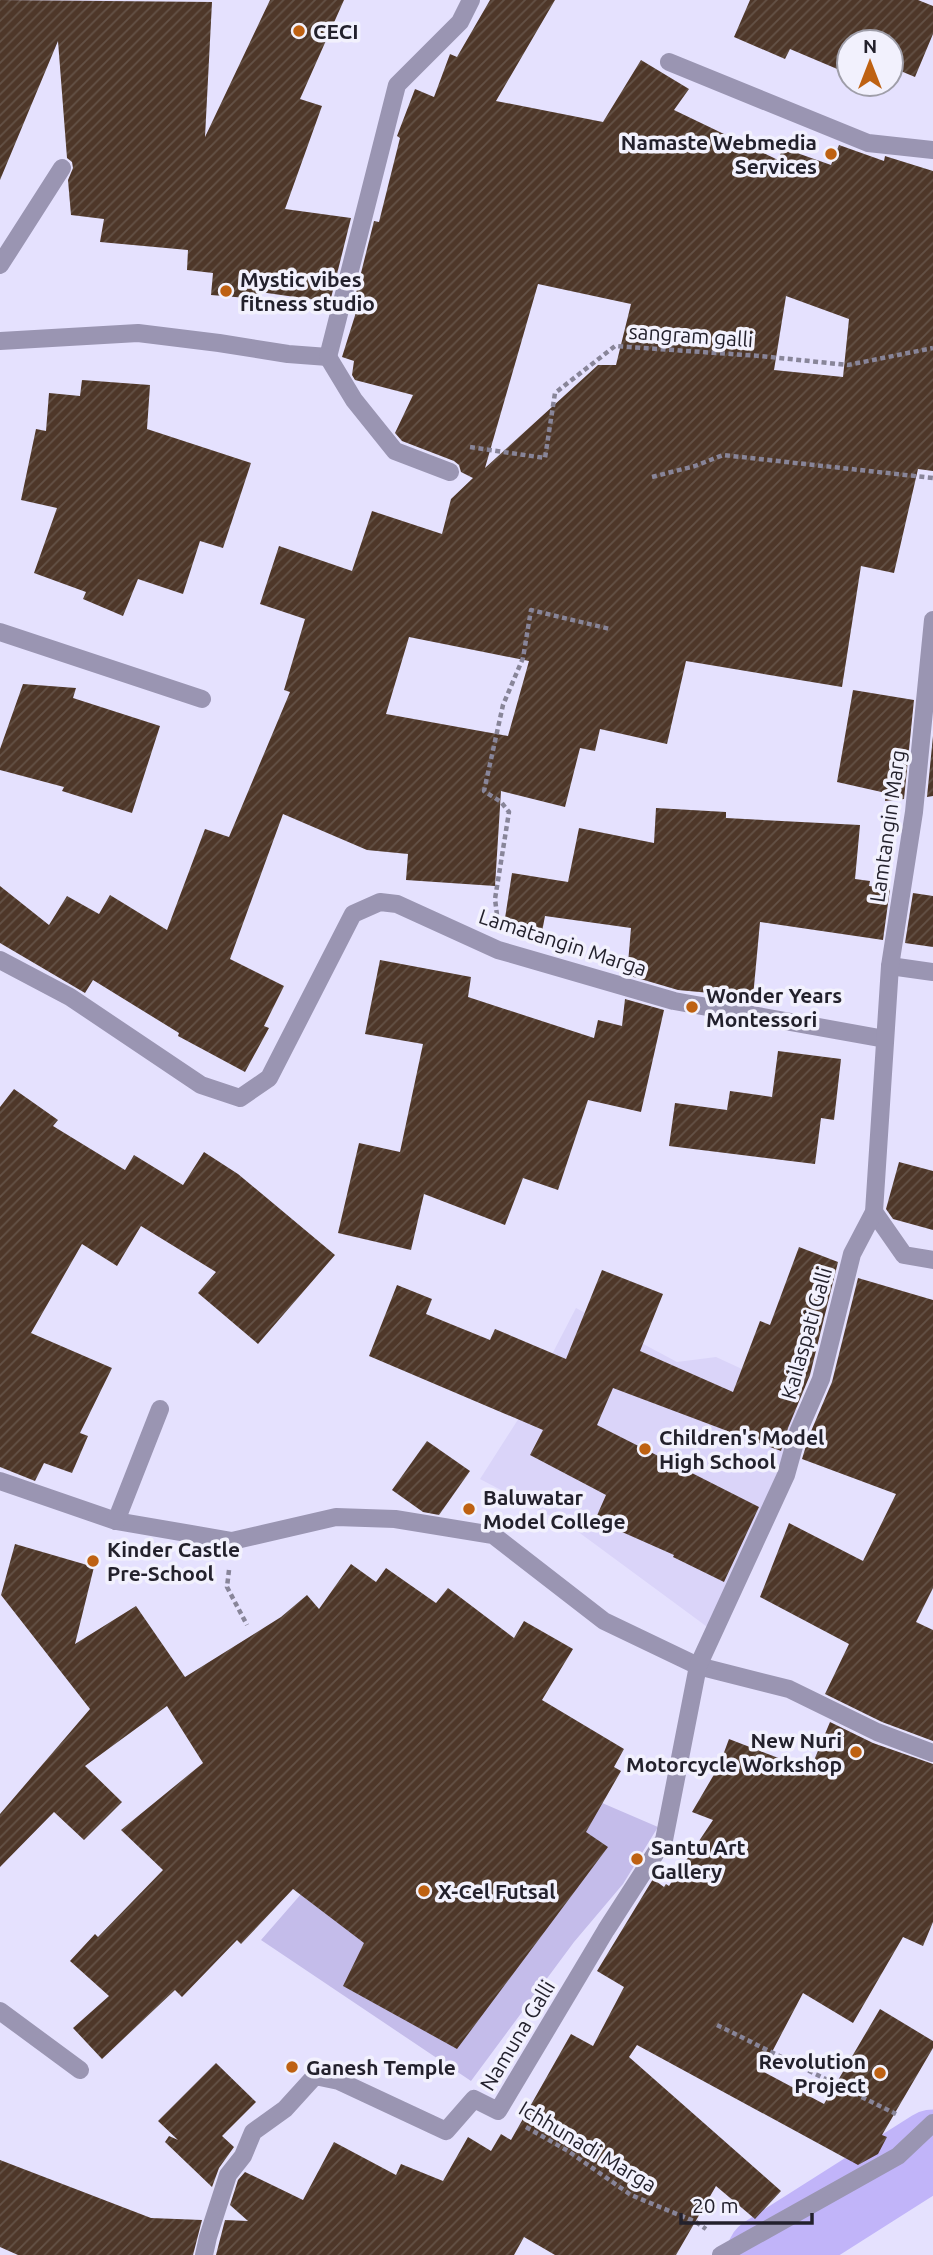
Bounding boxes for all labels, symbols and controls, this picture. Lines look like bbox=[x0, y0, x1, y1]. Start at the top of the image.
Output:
place label: CECI bbox=[313, 19, 359, 43]
marker: CECI bbox=[291, 23, 307, 39]
north arrow bbox=[835, 28, 905, 98]
text: N bbox=[863, 35, 877, 57]
place label: Namaste Webmedia Services bbox=[621, 130, 817, 178]
marker: Namaste Webmedia Services bbox=[823, 146, 839, 162]
place label: Mystic vibes fitness studio bbox=[240, 267, 375, 315]
marker: Mystic vibes fitness studio bbox=[218, 283, 234, 299]
street label: sangram galli bbox=[628, 319, 754, 351]
street label: Lamtangin Marg bbox=[864, 748, 910, 904]
street label: Lamatangin Marga bbox=[476, 904, 650, 980]
place label: Wonder Years Montessori bbox=[706, 983, 842, 1031]
marker: Wonder Years Montessori bbox=[684, 999, 700, 1015]
street label: Kailaspati Galli bbox=[776, 1264, 836, 1402]
place label: Children's Model High School bbox=[659, 1425, 824, 1473]
marker: Children's Model High School bbox=[637, 1441, 653, 1457]
place label: Baluwatar Model College bbox=[483, 1485, 626, 1533]
marker: Baluwatar Model College bbox=[461, 1501, 477, 1517]
place label: Kinder Castle Pre-School bbox=[107, 1537, 240, 1585]
marker: Kinder Castle Pre-School bbox=[85, 1553, 101, 1569]
place label: New Nuri Motorcycle Workshop bbox=[626, 1728, 842, 1776]
marker: New Nuri Motorcycle Workshop bbox=[848, 1744, 864, 1760]
place label: Santu Art Gallery bbox=[651, 1835, 746, 1883]
marker: Santu Art Gallery bbox=[629, 1851, 645, 1867]
place label: X-Cel Futsal bbox=[438, 1879, 556, 1903]
marker: X-Cel Futsal bbox=[416, 1883, 432, 1899]
street label: Namuna Galli bbox=[475, 1976, 559, 2094]
place label: Revolution Project bbox=[758, 2049, 866, 2097]
place label: Ganesh Temple bbox=[306, 2055, 456, 2079]
marker: Ganesh Temple bbox=[284, 2059, 300, 2075]
marker: Revolution Project bbox=[872, 2065, 888, 2081]
street label: Ichhunadi Marga bbox=[515, 2096, 661, 2196]
scale bar bbox=[681, 2182, 812, 2226]
text: 20 m bbox=[692, 2193, 739, 2217]

